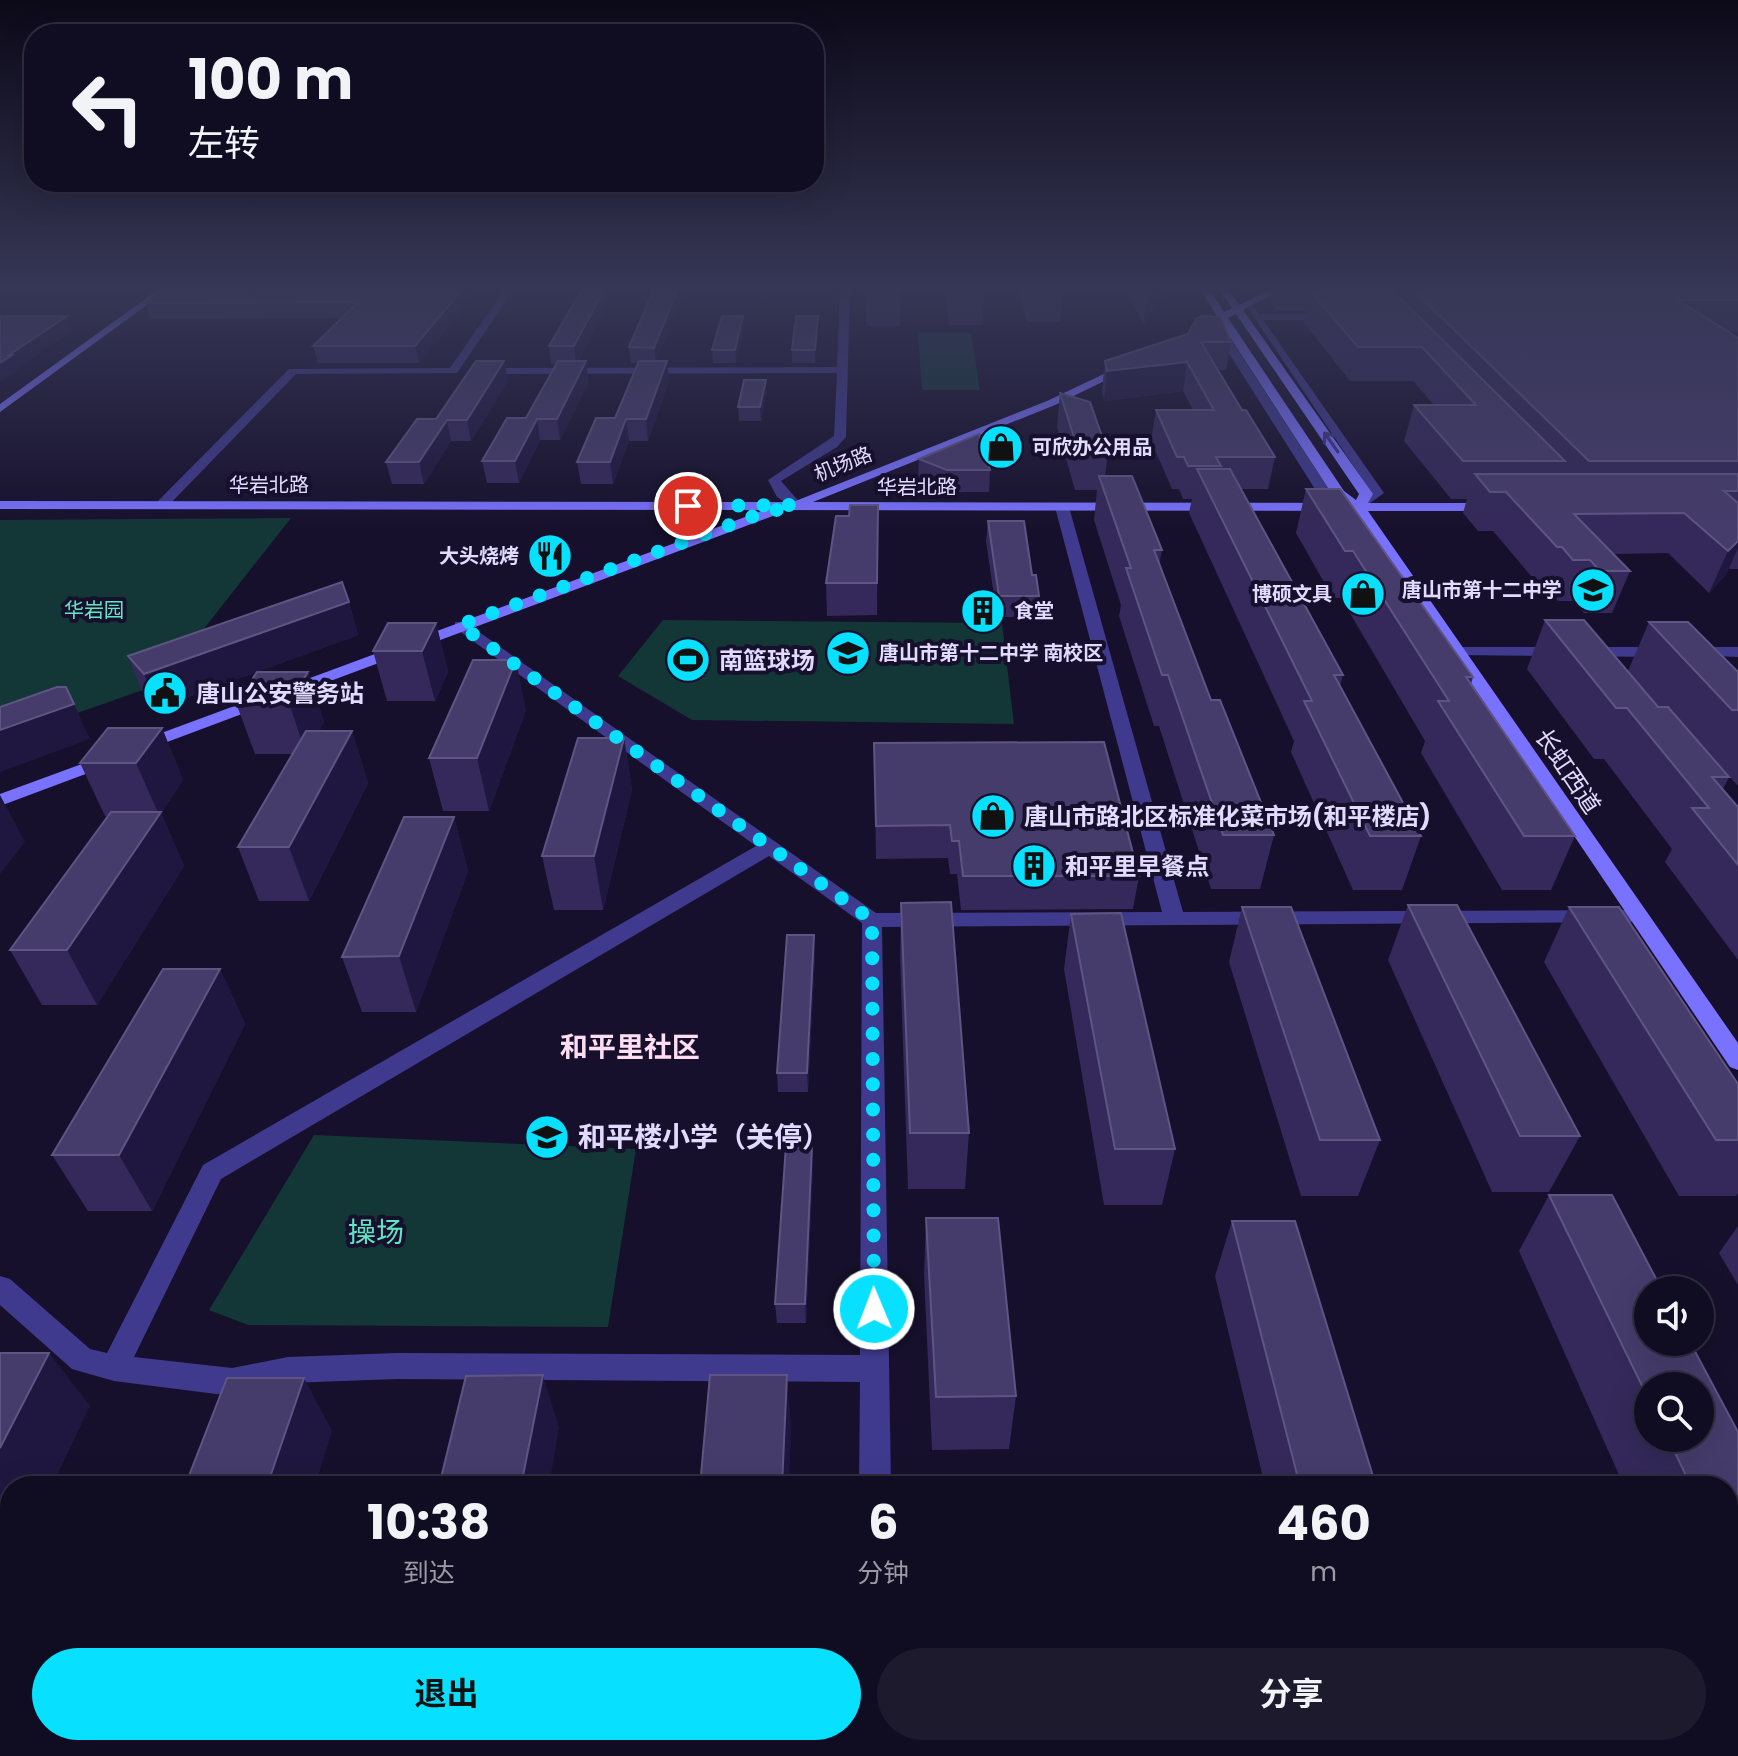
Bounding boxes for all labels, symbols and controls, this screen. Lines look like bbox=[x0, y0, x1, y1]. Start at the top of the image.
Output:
text: 100 m bbox=[188, 40, 353, 119]
icon: left bbox=[56, 56, 160, 160]
text: 左转 bbox=[188, 118, 260, 169]
shop icon: 可欣办公用品 bbox=[977, 423, 1025, 471]
one-way arrow bbox=[1323, 432, 1339, 454]
place label: 可欣办公用品 bbox=[1032, 433, 1152, 461]
street label: 机场路 bbox=[810, 440, 876, 488]
street label: 华岩北路 bbox=[229, 471, 309, 499]
pin bbox=[654, 472, 722, 540]
street label: 华岩北路 bbox=[877, 473, 957, 501]
icon: arrive bbox=[666, 484, 710, 528]
restaurant icon: 大头烧烤 bbox=[526, 532, 574, 580]
place label: 大头烧烤 bbox=[439, 542, 519, 570]
school or university icon: 唐山市第十二中学 bbox=[1569, 566, 1617, 614]
shop icon: 博硕文具 bbox=[1339, 570, 1387, 618]
place label: 唐山市第十二中学 bbox=[1402, 576, 1562, 604]
place label: 博硕文具 bbox=[1252, 580, 1332, 608]
building icon: 食堂 bbox=[959, 587, 1007, 635]
park label: 华岩园 bbox=[64, 596, 124, 624]
place label: 食堂 bbox=[1014, 597, 1054, 625]
school or university icon: 唐山市第十二中学 南校区 bbox=[824, 629, 872, 677]
sports icon: 南篮球场 bbox=[664, 636, 712, 684]
place label: 唐山市第十二中学 南校区 bbox=[879, 639, 1103, 667]
place label: 南篮球场 bbox=[719, 644, 815, 677]
public building icon: 唐山公安警务站 bbox=[141, 669, 189, 717]
place label: 唐山公安警务站 bbox=[196, 677, 364, 710]
street label: 长虹西道 bbox=[1527, 722, 1609, 820]
shop icon: 唐山市路北区标准化菜市场(和平楼店) bbox=[969, 792, 1017, 840]
place label: 唐山市路北区标准化菜市场(和平楼店) bbox=[1024, 800, 1431, 833]
building icon: 和平里早餐点 bbox=[1010, 842, 1058, 890]
place label: 和平里早餐点 bbox=[1065, 850, 1209, 883]
district label: 和平里社区 bbox=[560, 1028, 700, 1067]
school or university icon: 和平楼小学（关停） bbox=[523, 1113, 571, 1161]
place label: 和平楼小学（关停） bbox=[578, 1118, 830, 1157]
park label: 操场 bbox=[348, 1213, 404, 1252]
position arrow bbox=[832, 1267, 916, 1351]
map controls bbox=[1634, 1276, 1714, 1452]
button: sound bbox=[1634, 1276, 1714, 1356]
button: search bbox=[1634, 1372, 1714, 1452]
text: 10:38 bbox=[367, 1489, 490, 1556]
text: 6 bbox=[868, 1489, 899, 1556]
text: 460 bbox=[1276, 1490, 1371, 1557]
text: m bbox=[1310, 1554, 1337, 1590]
text: 到达 bbox=[403, 1555, 455, 1591]
text: 分钟 bbox=[857, 1555, 909, 1591]
button: 退出 bbox=[32, 1648, 861, 1740]
button: 分享 bbox=[877, 1648, 1706, 1740]

